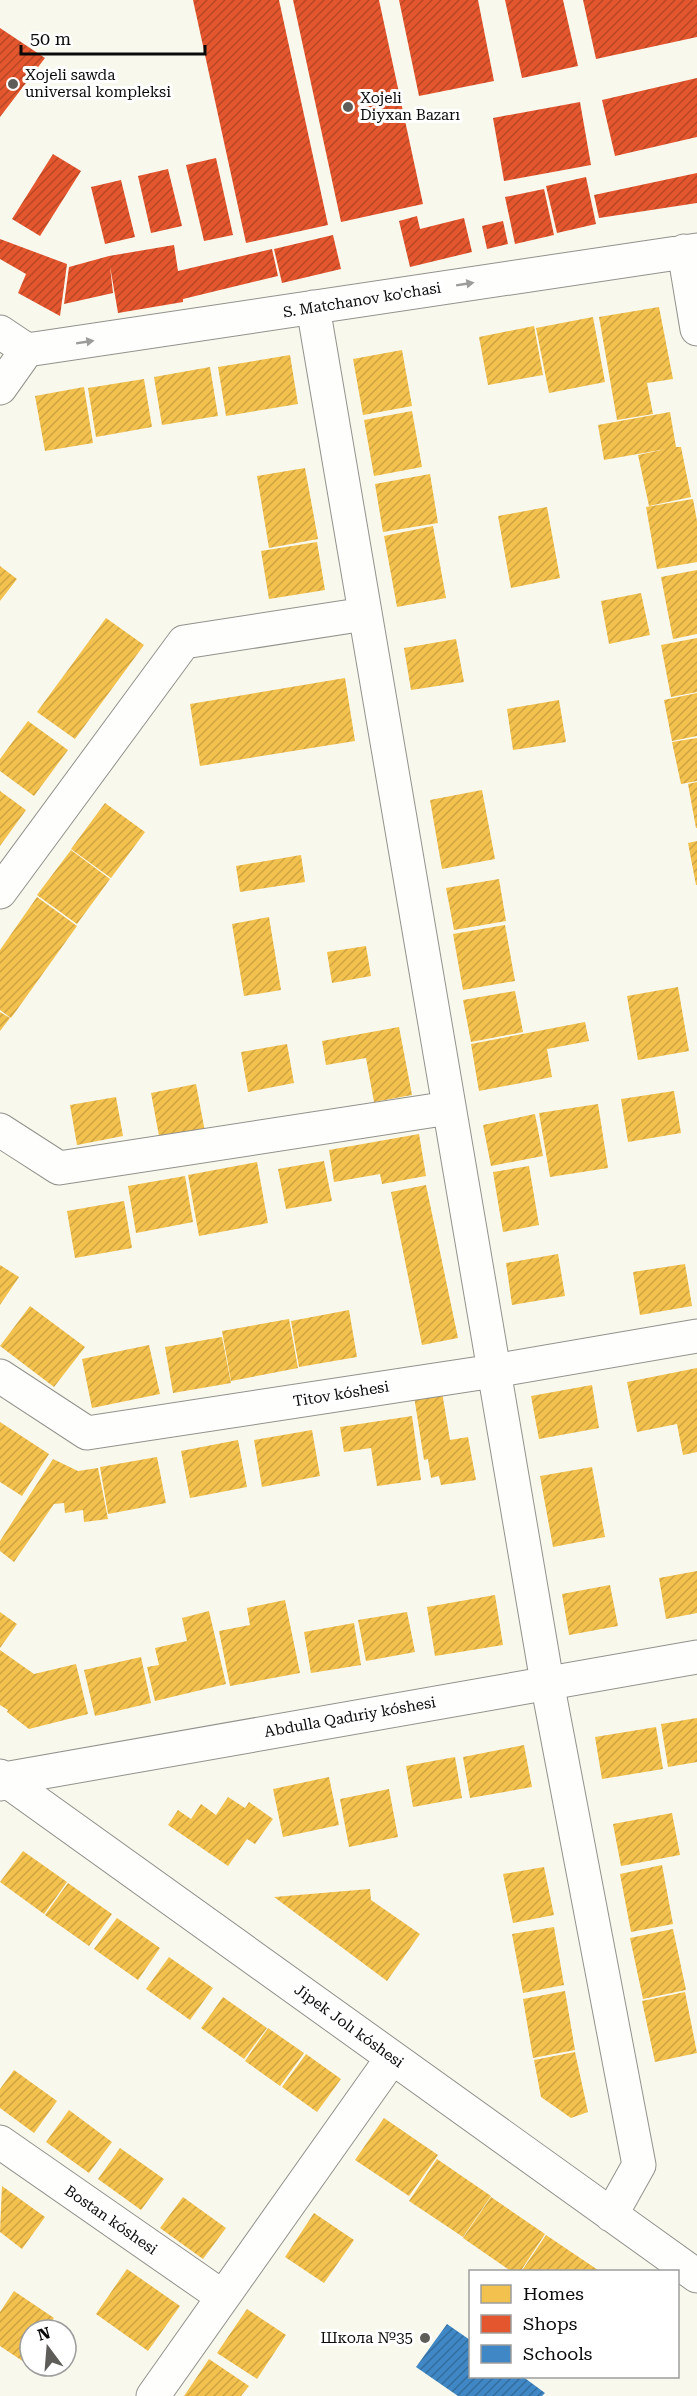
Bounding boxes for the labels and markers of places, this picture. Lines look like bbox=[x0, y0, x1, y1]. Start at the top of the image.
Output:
place label: Xojeli sawda universal kompleksi bbox=[25, 66, 171, 101]
marker: Xojeli sawda universal kompleksi bbox=[6, 77, 20, 91]
place label: Xojeli Diyxan Bazarı bbox=[360, 89, 460, 124]
marker: Xojeli Diyxan Bazarı bbox=[341, 100, 355, 114]
place label: Школа №35 bbox=[320, 2329, 413, 2347]
marker: Школа №35 bbox=[418, 2331, 432, 2345]

